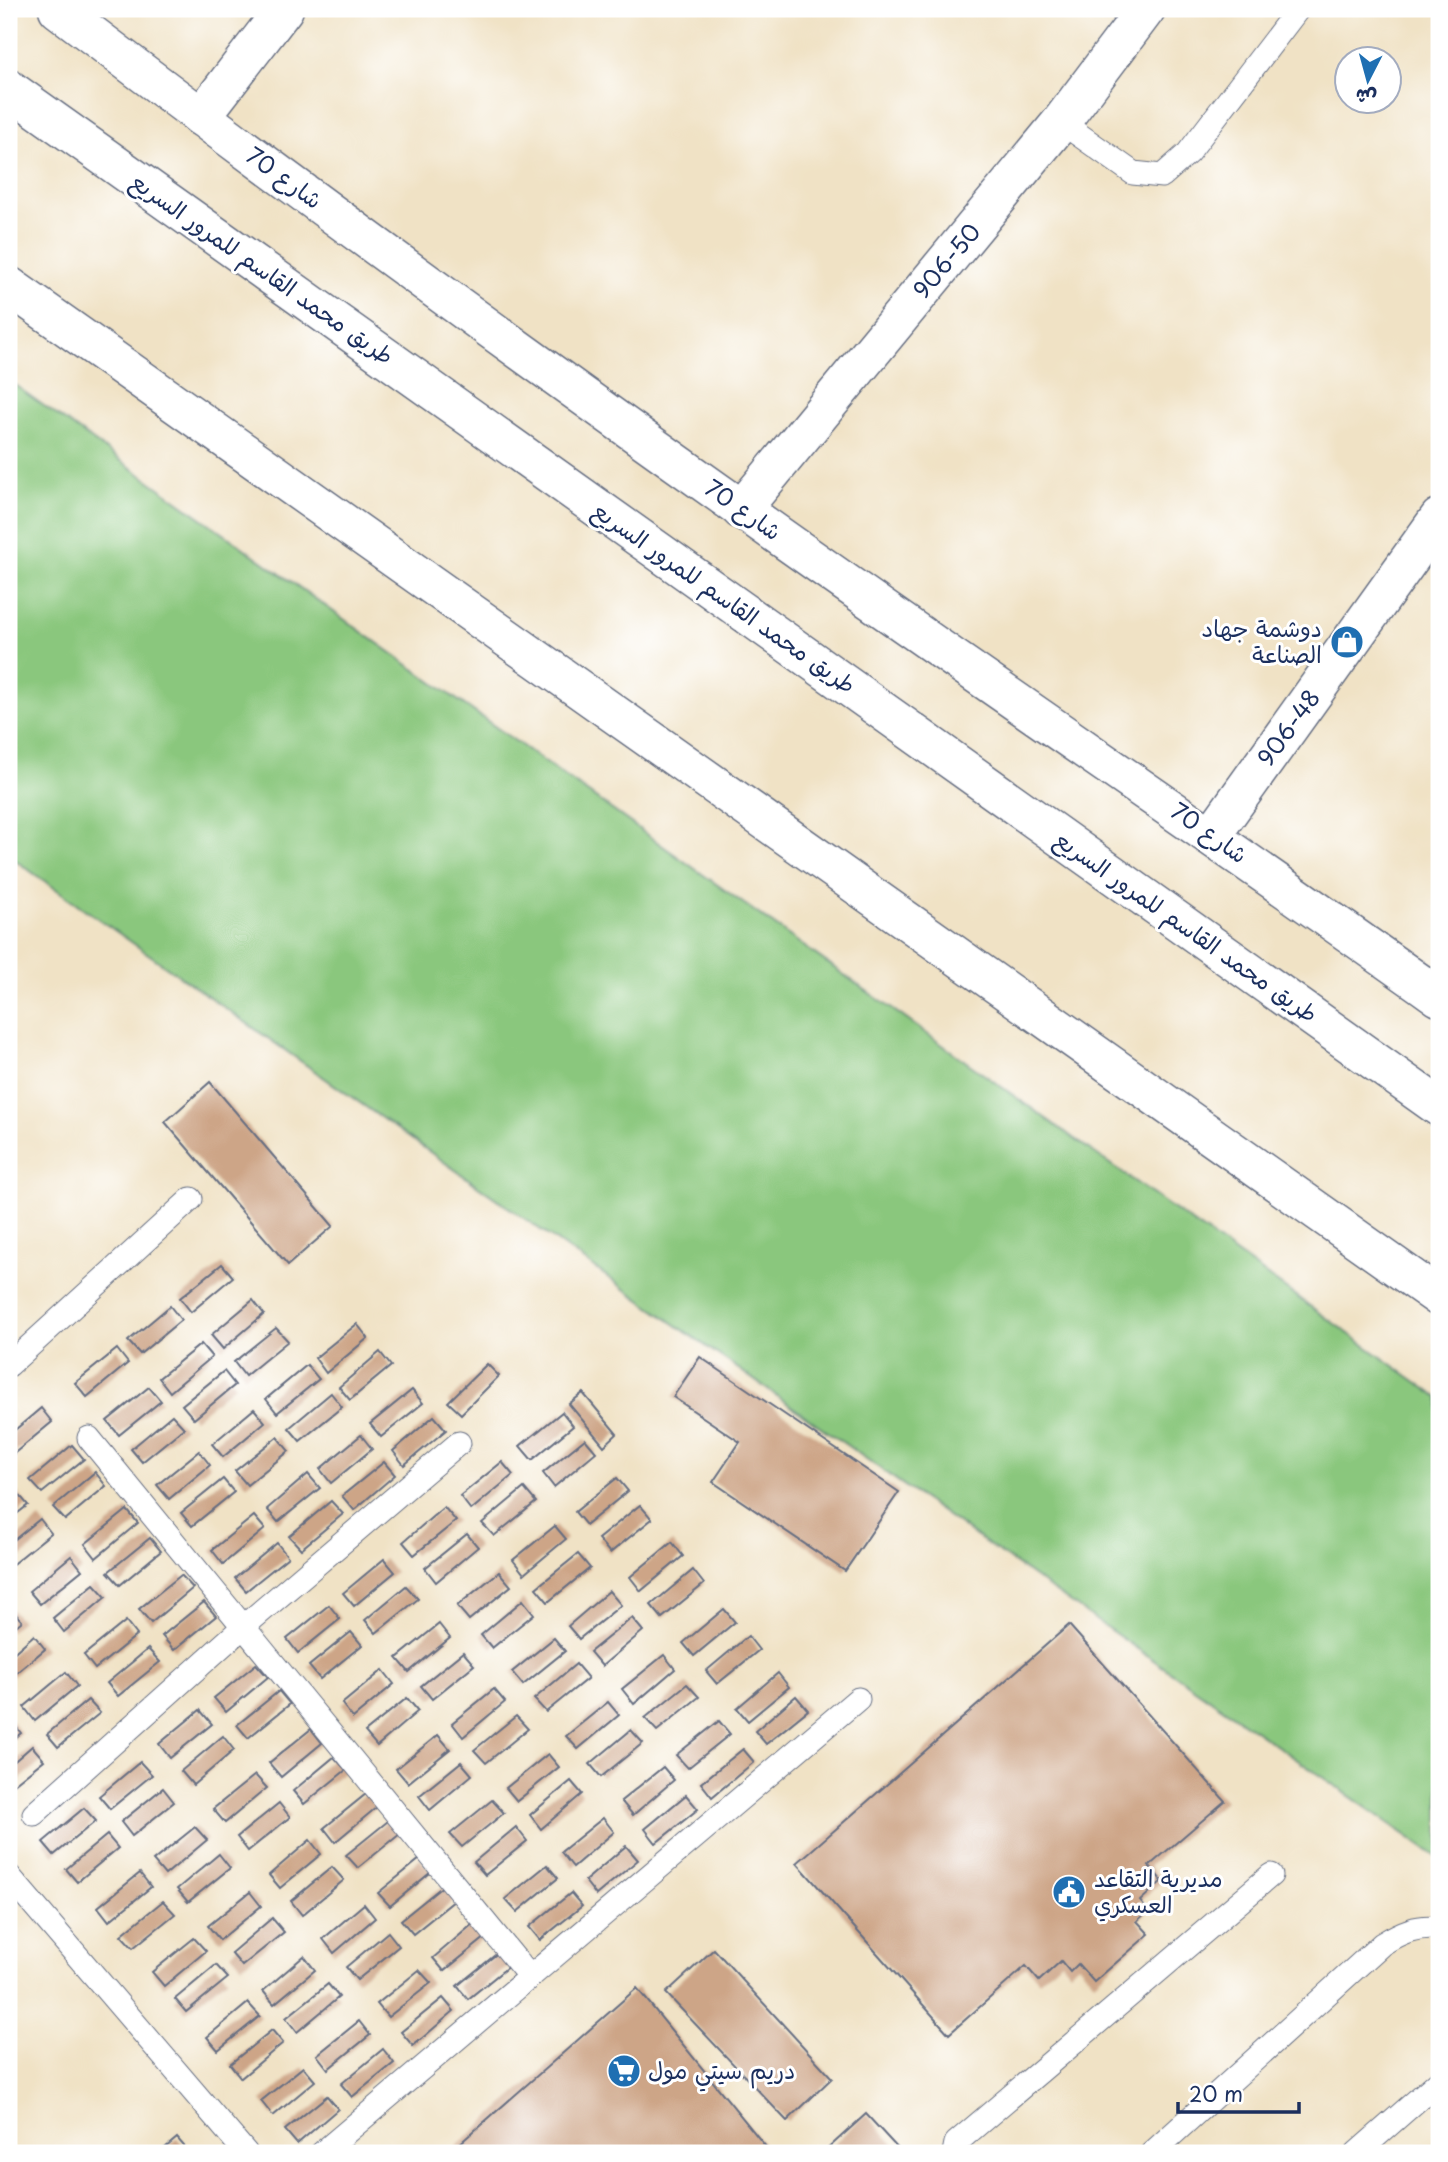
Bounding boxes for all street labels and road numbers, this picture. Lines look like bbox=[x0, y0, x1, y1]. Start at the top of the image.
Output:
street label: شارع 70 bbox=[240, 137, 330, 216]
street label: طريق محمد القاسم للمرور السريع bbox=[123, 163, 402, 374]
street label: 906-50 bbox=[904, 215, 988, 305]
street label: شارع 70 bbox=[698, 470, 789, 548]
street label: طريق محمد القاسم للمرور السريع bbox=[585, 492, 864, 703]
street label: 906-48 bbox=[1248, 682, 1328, 773]
street label: شارع 70 bbox=[1164, 793, 1255, 871]
street label: طريق محمد القاسم للمرور السريع bbox=[1047, 821, 1326, 1032]

